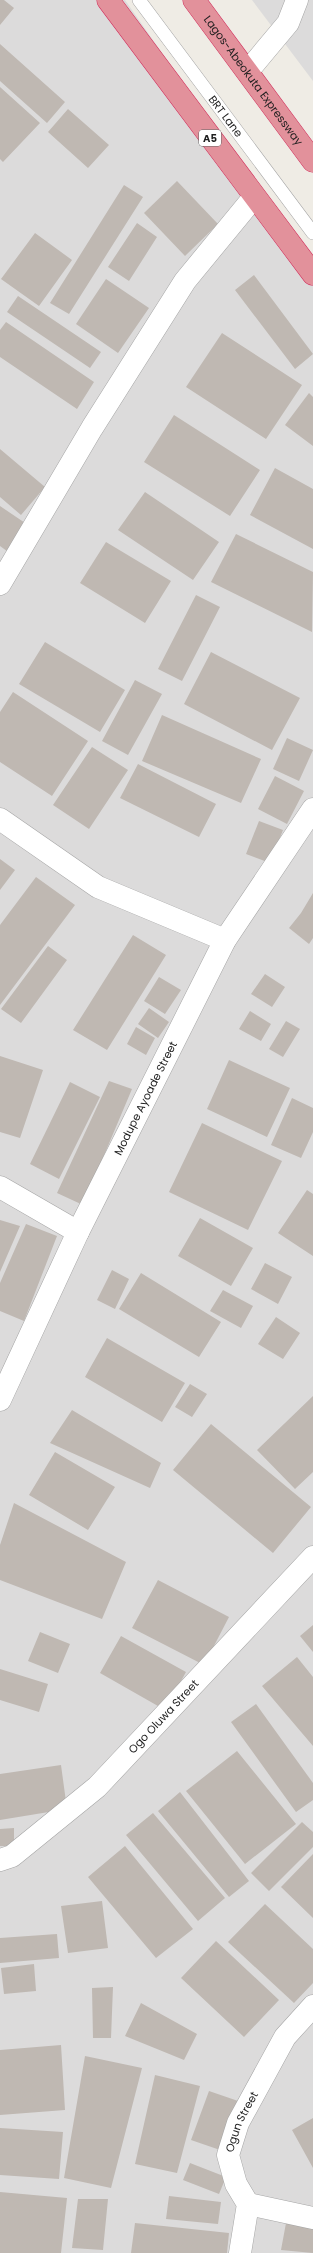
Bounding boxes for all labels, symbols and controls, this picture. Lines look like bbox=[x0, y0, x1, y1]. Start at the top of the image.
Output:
street label: Lagos-Abeokuta Expressway bbox=[200, 12, 307, 149]
street label: BRT Lane bbox=[205, 92, 247, 141]
road number: A5 bbox=[199, 130, 221, 146]
street label: Modupe Ayoade Street bbox=[110, 1038, 181, 1158]
street label: Ogo Oluwa Street bbox=[125, 1676, 202, 1757]
street label: Ogun Street bbox=[221, 2088, 262, 2154]

